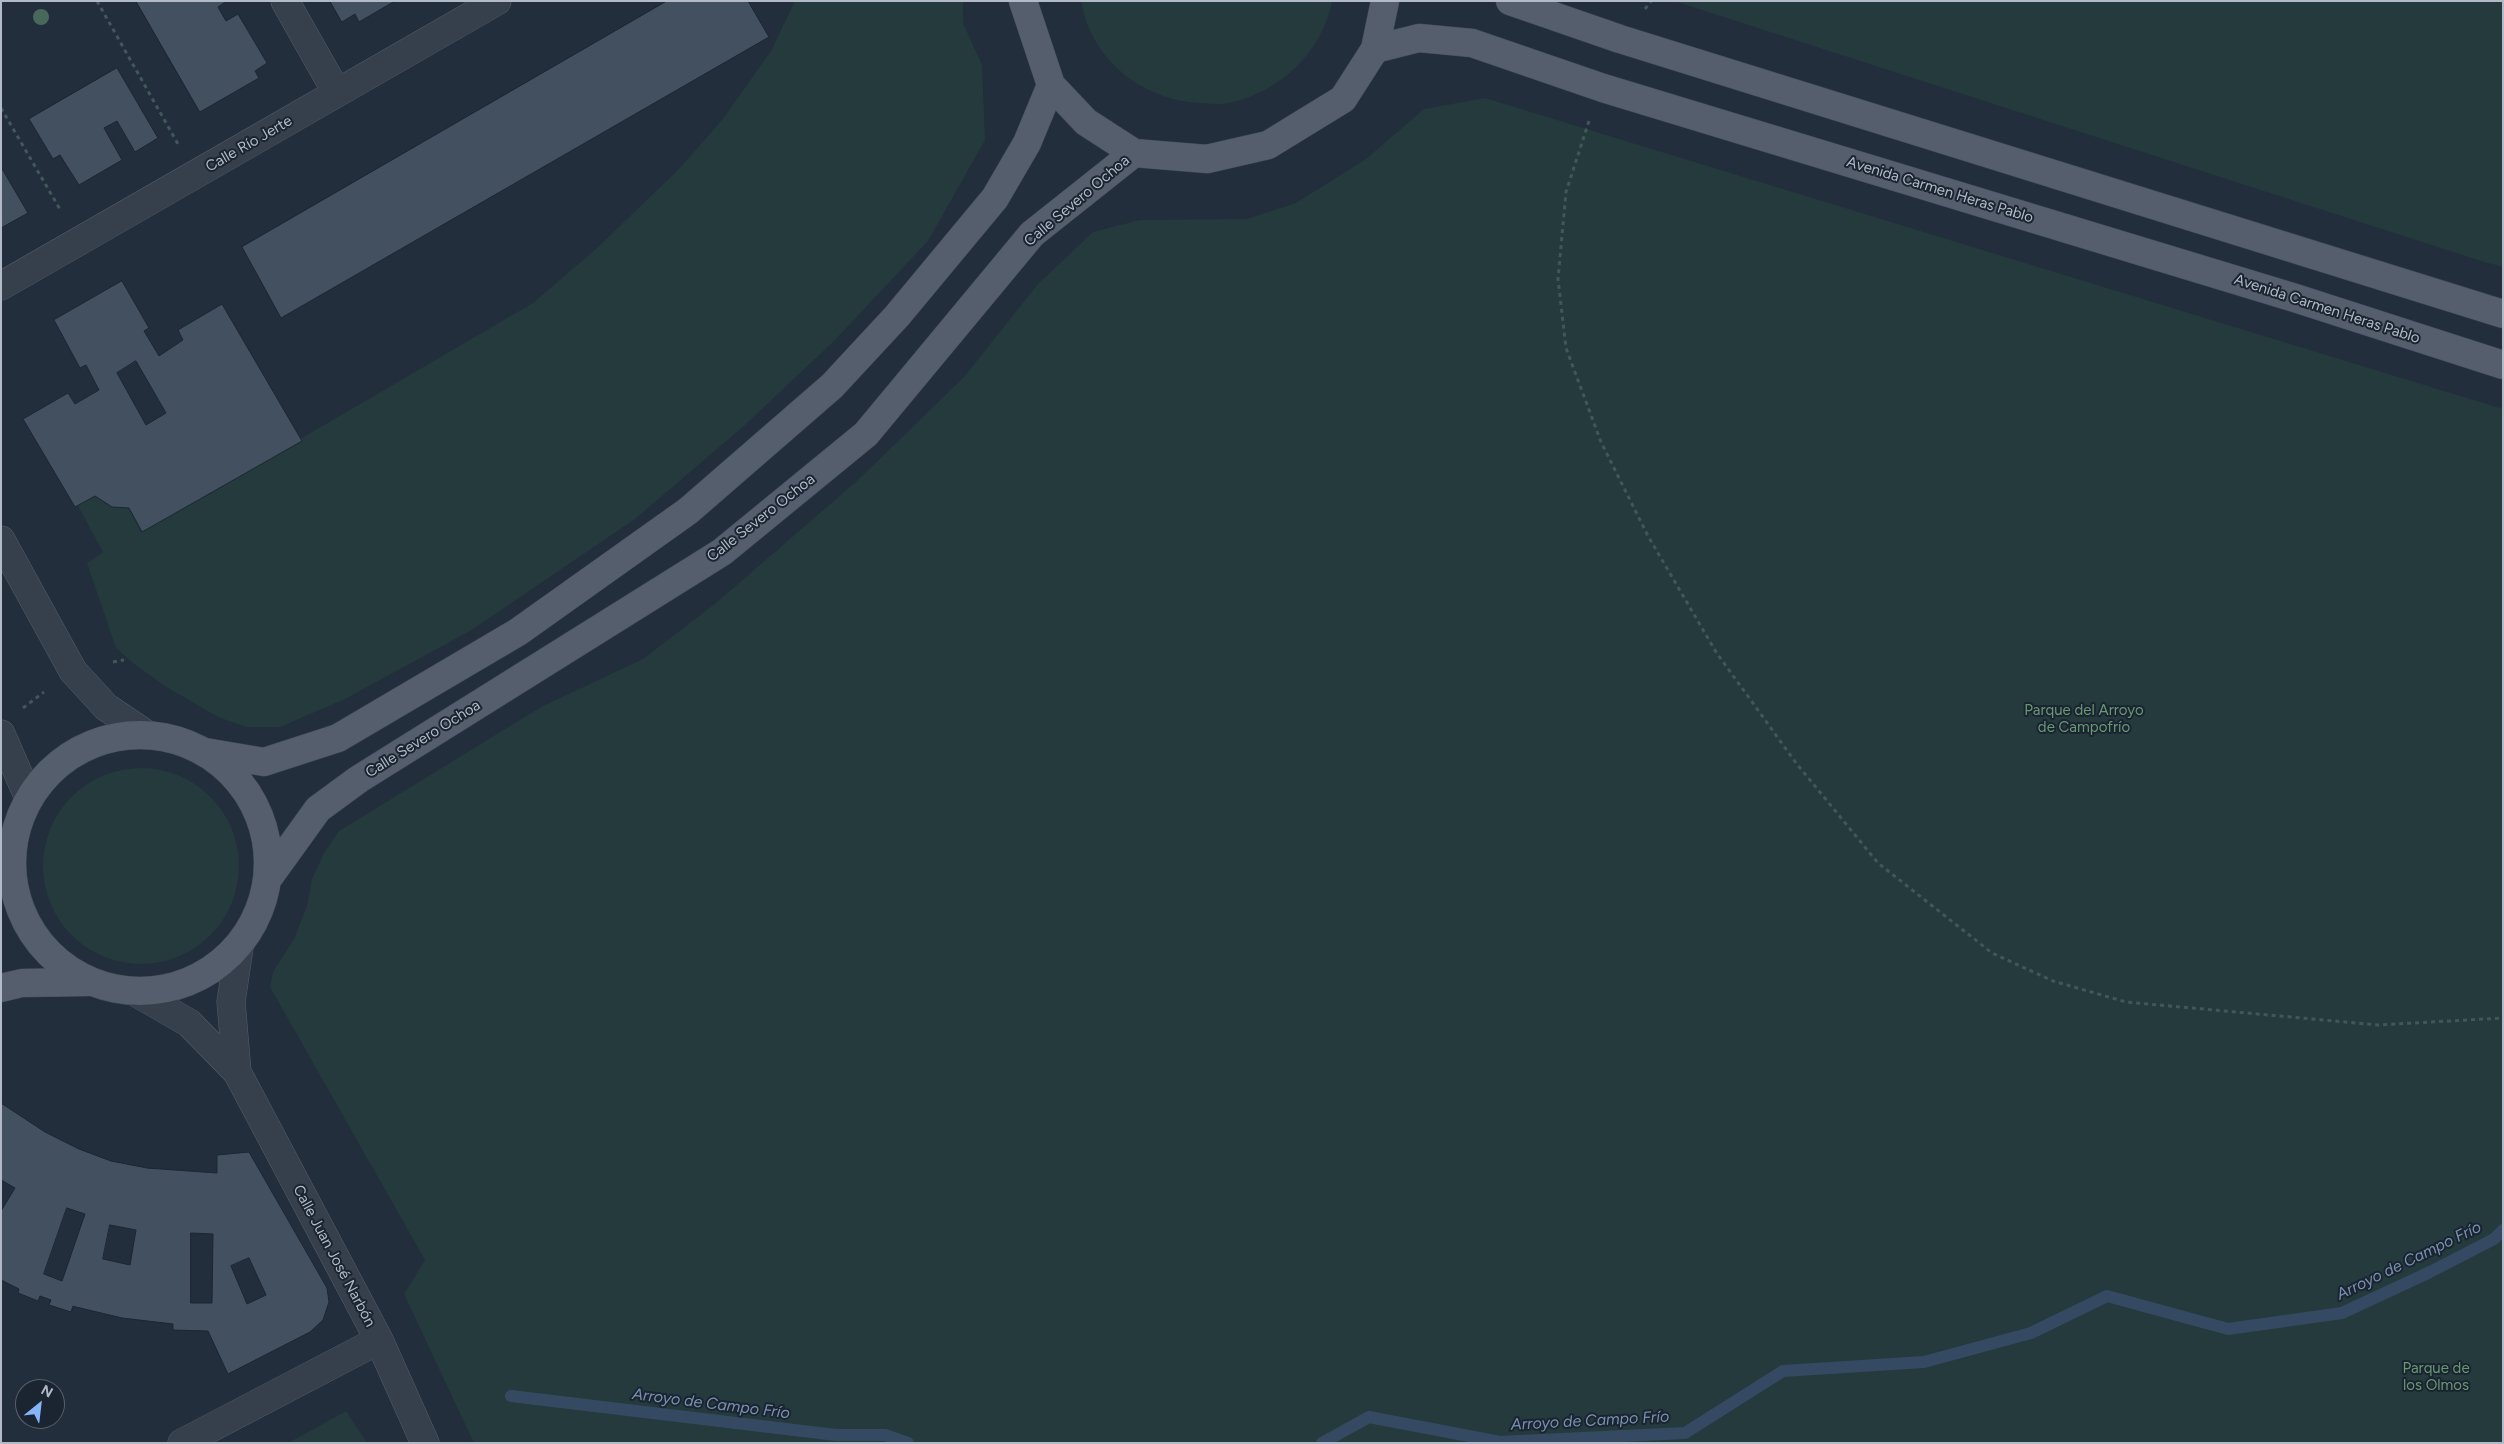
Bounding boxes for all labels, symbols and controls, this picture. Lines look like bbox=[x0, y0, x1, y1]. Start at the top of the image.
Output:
street label: Calle Río Jerte bbox=[202, 112, 296, 176]
street label: Calle Severo Ochoa bbox=[1021, 152, 1133, 250]
street label: Avenida Carmen Heras Pablo bbox=[1845, 153, 2035, 227]
street label: Avenida Carmen Heras Pablo bbox=[2232, 270, 2422, 348]
street label: Calle Severo Ochoa bbox=[703, 470, 819, 566]
street label: Calle Severo Ochoa bbox=[362, 696, 484, 782]
park label: Parque del Arroyo de Campofrío bbox=[2024, 702, 2144, 737]
street label: Calle Juan José Narbón bbox=[289, 1182, 379, 1330]
water label: Arroyo de Campo Frío bbox=[2333, 1218, 2485, 1304]
park label: Parque de los Olmos bbox=[2402, 1360, 2470, 1395]
north arrow bbox=[15, 1379, 65, 1429]
text: N bbox=[38, 1381, 56, 1401]
water label: Arroyo de Campo Frío bbox=[631, 1385, 791, 1423]
water label: Arroyo de Campo Frío bbox=[1510, 1407, 1670, 1435]

